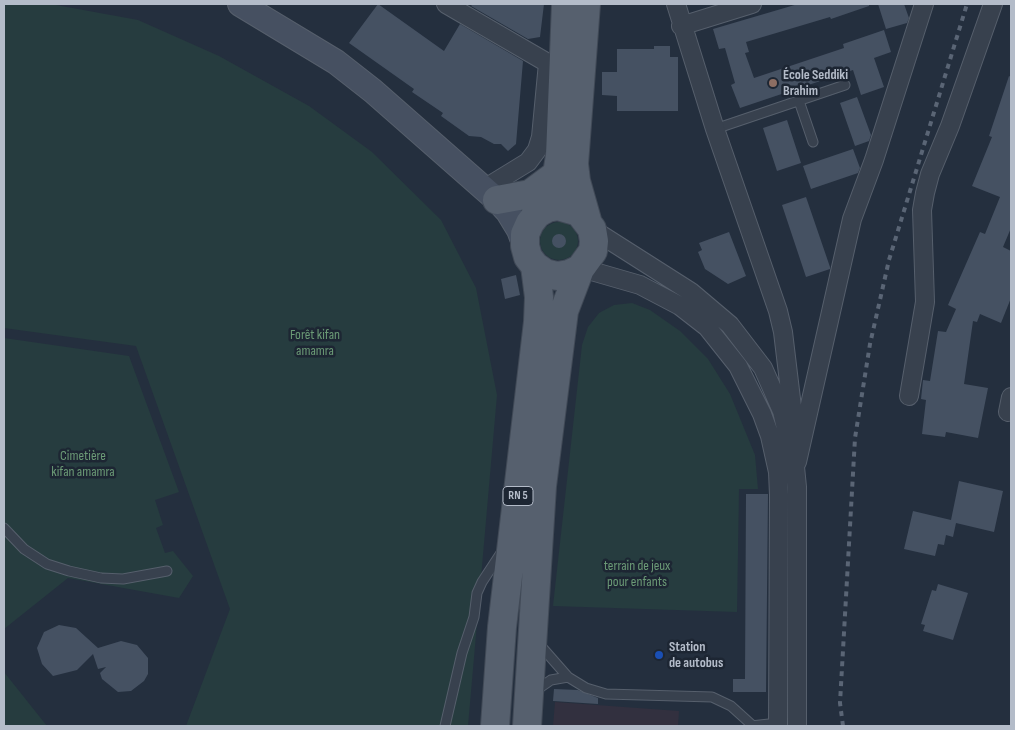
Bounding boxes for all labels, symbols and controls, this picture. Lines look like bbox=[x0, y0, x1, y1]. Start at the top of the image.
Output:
place label: École Seddiki Brahim bbox=[783, 67, 848, 100]
marker: École Seddiki Brahim bbox=[767, 77, 779, 89]
park label: Forêt kifan amamra bbox=[290, 327, 340, 360]
park label: Cimetière kifan amamra bbox=[51, 448, 115, 481]
road number: RN 5 bbox=[503, 486, 533, 506]
park label: terrain de jeux pour enfants bbox=[604, 558, 670, 590]
place label: Station de autobus bbox=[669, 639, 723, 672]
marker: Station de autobus bbox=[653, 649, 665, 661]

